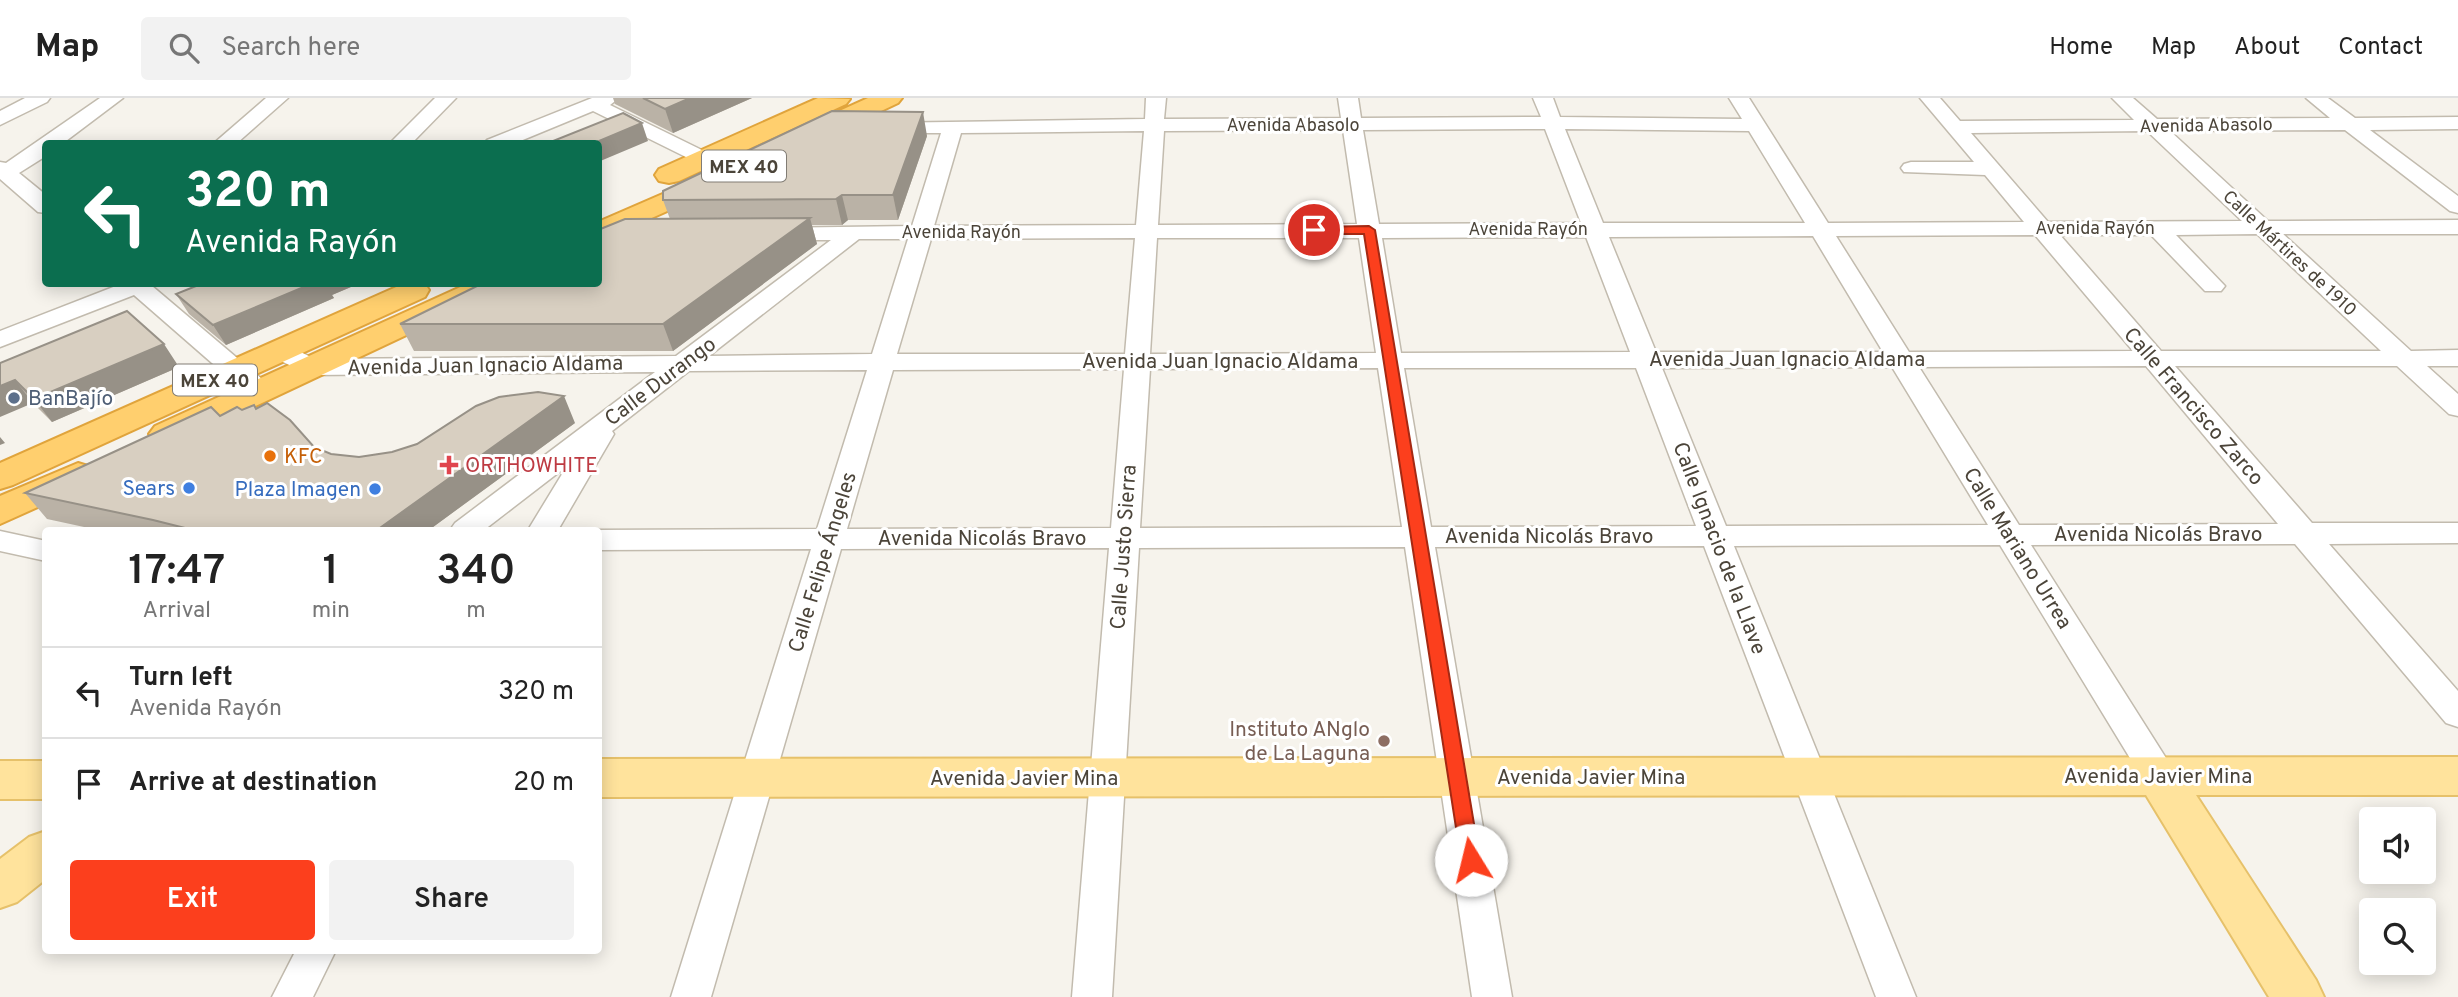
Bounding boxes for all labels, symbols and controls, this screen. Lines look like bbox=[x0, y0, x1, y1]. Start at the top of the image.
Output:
search box bbox=[141, 17, 631, 80]
text: Map bbox=[35, 27, 99, 69]
icon: search bbox=[165, 29, 203, 67]
text: Search here bbox=[221, 32, 360, 65]
text: Home bbox=[2049, 33, 2113, 63]
text: Map bbox=[2151, 33, 2196, 63]
text: About bbox=[2234, 33, 2300, 63]
text: Contact bbox=[2338, 33, 2423, 63]
street label: Avenida Abasolo bbox=[2139, 114, 2273, 139]
street label: Avenida Abasolo bbox=[1226, 115, 1360, 138]
road number: MEX 40 bbox=[702, 150, 786, 181]
text: 320 m bbox=[185, 163, 331, 225]
icon: left bbox=[70, 168, 161, 259]
street label: Calle Mártires de 1910 bbox=[2217, 186, 2361, 322]
pin bbox=[1284, 200, 1344, 260]
icon: arrive bbox=[1295, 211, 1333, 249]
street label: Avenida Rayón bbox=[2035, 218, 2155, 241]
street label: Avenida Rayón bbox=[1468, 219, 1588, 242]
street label: Avenida Rayón bbox=[901, 222, 1021, 245]
text: Avenida Rayón bbox=[185, 224, 398, 264]
street label: Calle Francisco Zarco bbox=[2117, 322, 2269, 492]
street label: Calle Durango bbox=[600, 331, 722, 433]
street label: Avenida Juan Ignacio Aldama bbox=[1649, 347, 1925, 374]
street label: Avenida Juan Ignacio Aldama bbox=[1082, 349, 1358, 376]
street label: Avenida Juan Ignacio Aldama bbox=[347, 351, 624, 382]
road number: MEX 40 bbox=[173, 364, 257, 396]
place label: BanBajío bbox=[28, 386, 113, 413]
marker: BanBajío bbox=[6, 390, 22, 406]
street label: Calle Ignacio de la Llave bbox=[1666, 439, 1772, 659]
place label: KFC bbox=[284, 444, 323, 471]
marker: KFC bbox=[262, 448, 278, 464]
place label: ORTHOWHITE bbox=[465, 453, 598, 480]
marker: ORTHOWHITE bbox=[439, 455, 459, 475]
street label: Calle Mariano Urrea bbox=[1956, 463, 2077, 635]
street label: Calle Justo Sierra bbox=[1105, 464, 1144, 631]
street label: Calle Felipe Ángeles bbox=[782, 469, 864, 656]
place label: Sears bbox=[122, 476, 175, 503]
place label: Plaza Imagen bbox=[234, 477, 361, 504]
marker: Sears bbox=[181, 480, 197, 496]
marker: Plaza Imagen bbox=[367, 481, 383, 497]
street label: Avenida Nicolás Bravo bbox=[2053, 522, 2263, 549]
street label: Avenida Nicolás Bravo bbox=[1444, 524, 1654, 551]
street label: Avenida Nicolás Bravo bbox=[877, 526, 1087, 553]
text: 17:47 bbox=[128, 546, 225, 599]
text: 1 bbox=[323, 546, 339, 599]
text: 340 bbox=[436, 546, 516, 599]
text: Arrival bbox=[143, 597, 211, 626]
text: min bbox=[312, 597, 350, 626]
text: m bbox=[466, 597, 486, 626]
text: Turn left bbox=[129, 662, 233, 695]
icon: left bbox=[70, 674, 108, 712]
text: 320 m bbox=[498, 676, 574, 709]
text: Avenida Rayón bbox=[129, 695, 282, 724]
place label: Instituto ANglo de La Laguna bbox=[1229, 717, 1370, 768]
marker: Instituto ANglo de La Laguna bbox=[1376, 733, 1392, 749]
street label: Avenida Javier Mina bbox=[2064, 764, 2252, 791]
icon: arrive bbox=[70, 765, 108, 803]
street label: Avenida Javier Mina bbox=[1497, 765, 1685, 792]
street label: Avenida Javier Mina bbox=[930, 766, 1118, 793]
text: Arrive at destination bbox=[129, 767, 377, 800]
text: 20 m bbox=[513, 767, 574, 800]
map controls bbox=[2359, 807, 2436, 975]
button: sound bbox=[2359, 807, 2436, 884]
position arrow bbox=[1434, 823, 1508, 897]
button: Exit bbox=[70, 860, 315, 940]
button: Share bbox=[329, 860, 574, 940]
button: search bbox=[2359, 898, 2436, 975]

